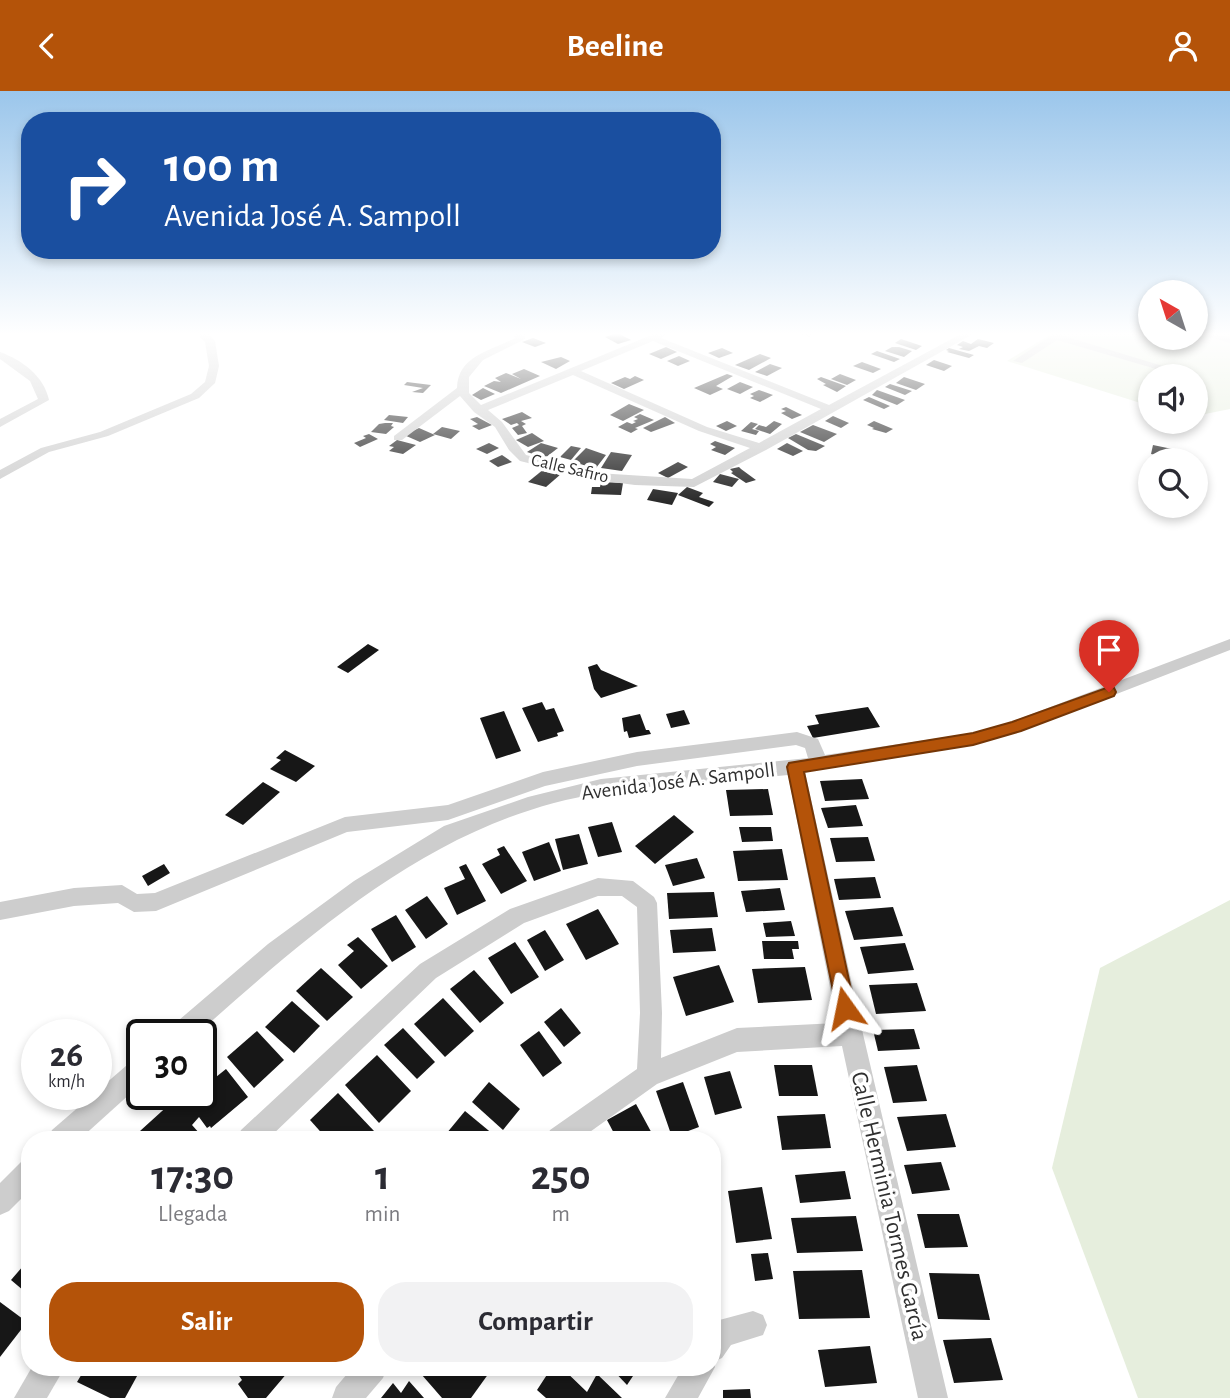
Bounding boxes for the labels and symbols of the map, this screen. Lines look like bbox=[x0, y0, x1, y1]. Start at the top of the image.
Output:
north arrow bbox=[1138, 280, 1208, 350]
street label: Calle Safiro bbox=[529, 451, 610, 487]
pin bbox=[1079, 620, 1139, 692]
street label: Avenida José A. Sampoll bbox=[580, 759, 776, 804]
position arrow bbox=[808, 971, 882, 1045]
speed limit sign: 30 bbox=[126, 1019, 217, 1110]
street label: Calle Herminia Tormes García bbox=[846, 1070, 932, 1343]

